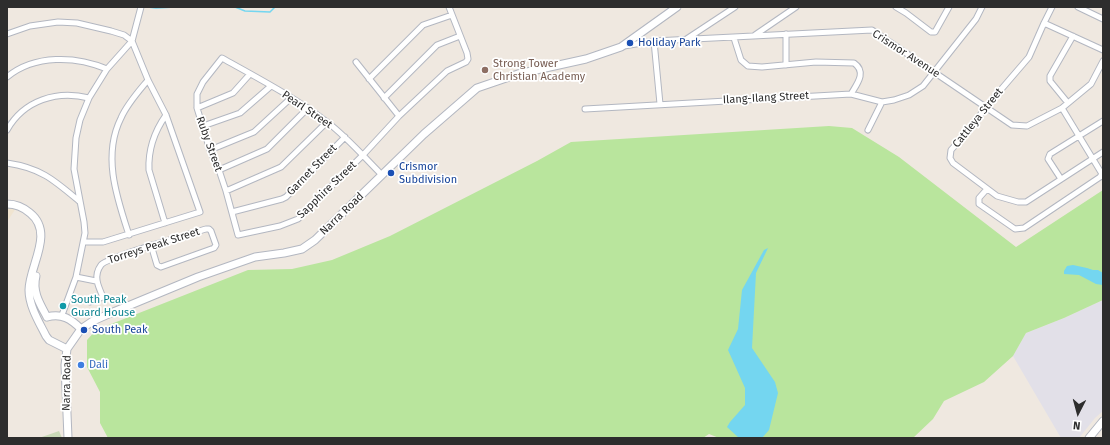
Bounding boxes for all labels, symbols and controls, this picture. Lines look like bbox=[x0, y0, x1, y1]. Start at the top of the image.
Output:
street label: Crismor Avenue bbox=[870, 27, 942, 81]
place label: Holiday Park bbox=[638, 36, 701, 50]
marker: Holiday Park bbox=[625, 38, 635, 48]
place label: Strong Tower Christian Academy bbox=[493, 57, 585, 83]
marker: Strong Tower Christian Academy bbox=[480, 65, 490, 75]
street label: Cattleya Street bbox=[950, 85, 1006, 151]
street label: Pearl Street bbox=[279, 88, 335, 132]
street label: Ilang-Ilang Street bbox=[723, 89, 809, 107]
street label: Ruby Street bbox=[193, 115, 225, 173]
street label: Garnet Street bbox=[284, 142, 340, 198]
street label: Sapphire Street bbox=[295, 158, 359, 222]
place label: Crismor Subdivision bbox=[399, 160, 457, 186]
marker: Crismor Subdivision bbox=[386, 168, 396, 178]
street label: Narra Road bbox=[317, 190, 367, 238]
street label: Torreys Peak Street bbox=[107, 225, 201, 267]
place label: South Peak Guard House bbox=[71, 293, 135, 319]
marker: South Peak Guard House bbox=[58, 301, 68, 311]
place label: South Peak bbox=[92, 323, 148, 337]
marker: South Peak bbox=[79, 325, 89, 335]
street label: Narra Road bbox=[60, 355, 74, 411]
place label: Dali bbox=[89, 358, 108, 372]
marker: Dali bbox=[76, 360, 86, 370]
north arrow bbox=[1058, 393, 1098, 433]
text: N bbox=[1072, 419, 1081, 432]

